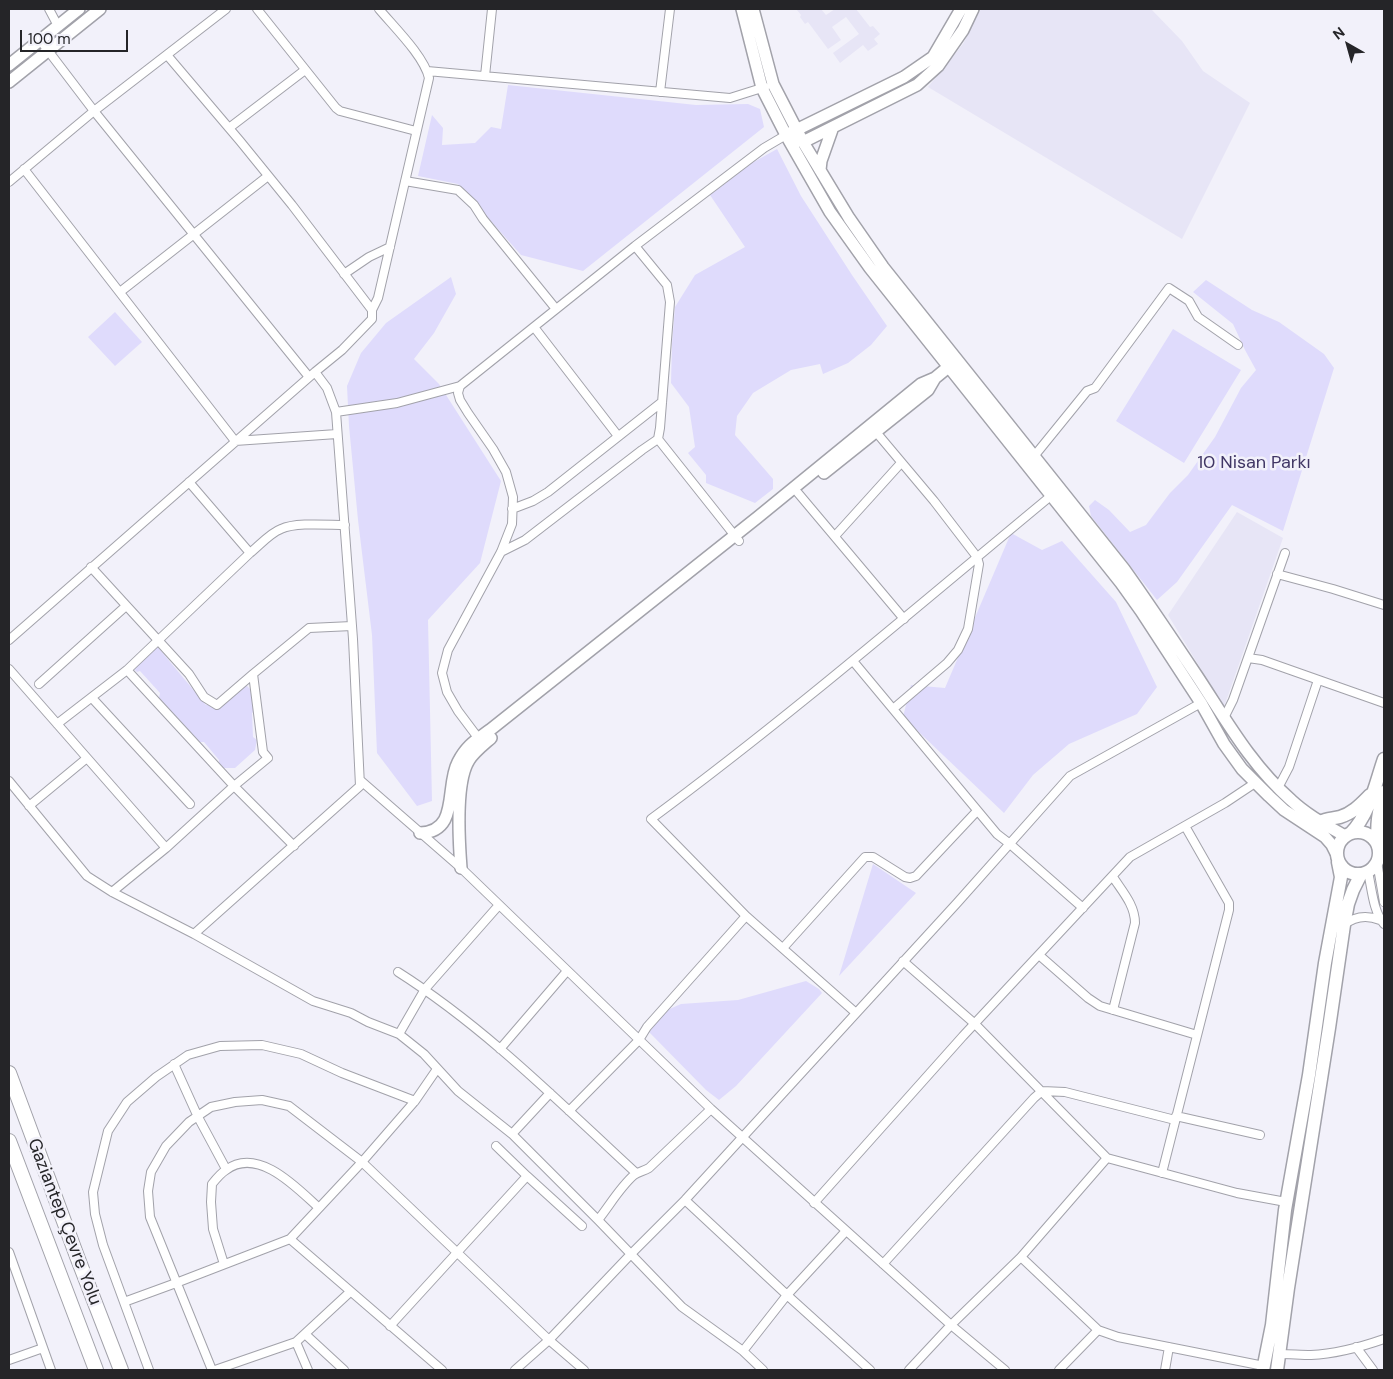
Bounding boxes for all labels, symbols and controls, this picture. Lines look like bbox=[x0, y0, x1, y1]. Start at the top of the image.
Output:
scale bar bbox=[22, 20, 130, 52]
north arrow bbox=[1323, 20, 1373, 70]
text: N bbox=[1329, 23, 1348, 43]
text: 100 m bbox=[28, 29, 71, 49]
park label: 10 Nisan Parkı bbox=[1198, 452, 1310, 474]
street label: Gaziantep Çevre Yolu bbox=[22, 1136, 106, 1308]

